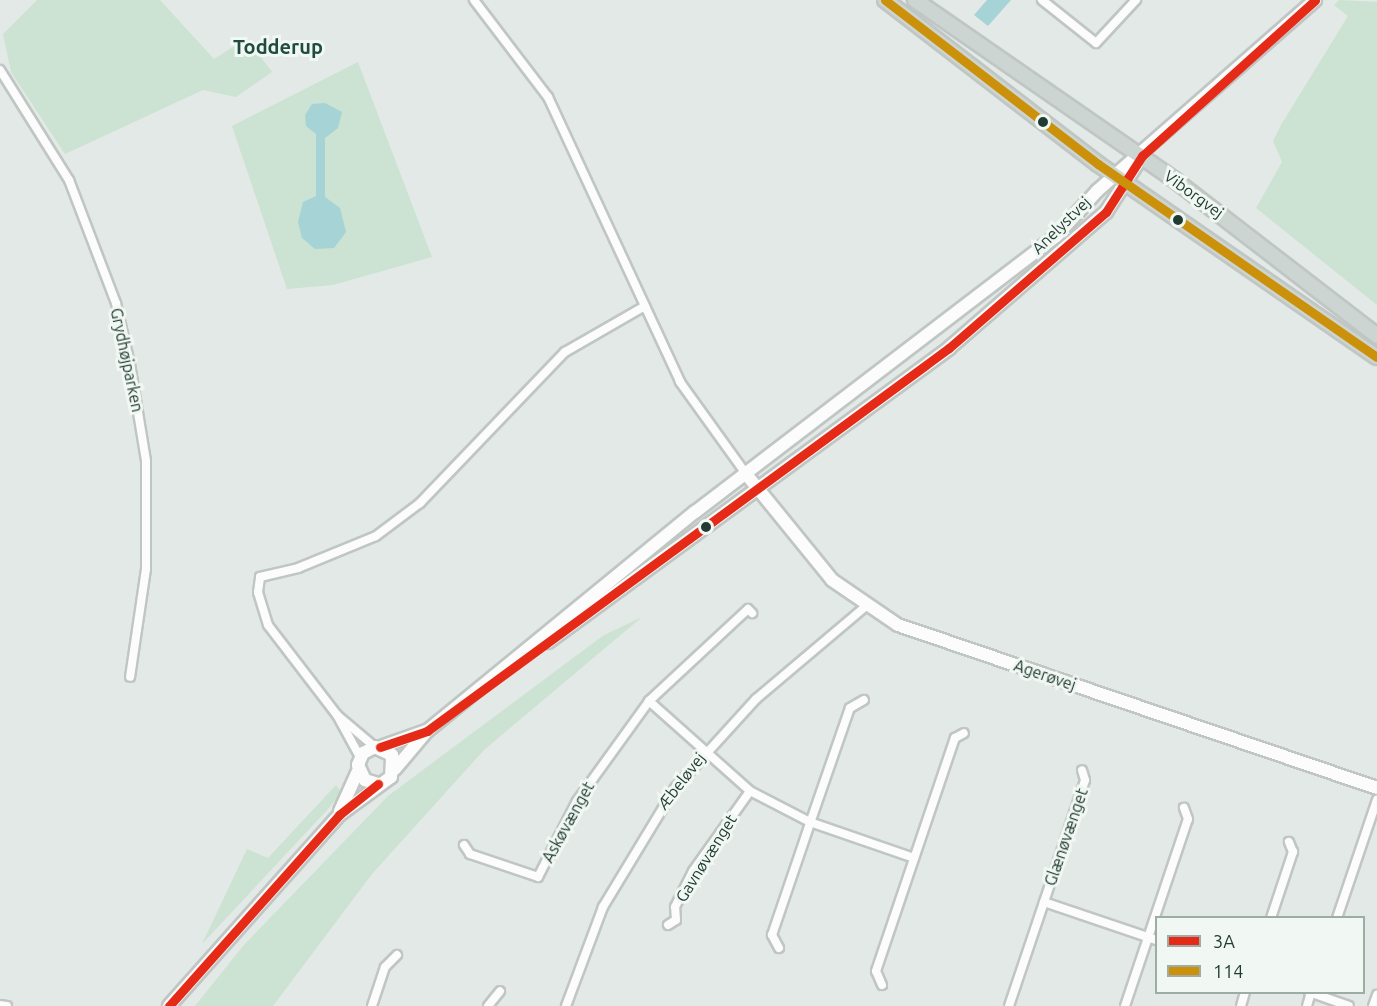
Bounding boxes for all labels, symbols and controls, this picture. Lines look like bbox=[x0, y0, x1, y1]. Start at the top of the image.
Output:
district label: Todderup bbox=[233, 34, 323, 58]
unlabelled marker bbox=[1037, 116, 1049, 128]
street label: Viborgvej bbox=[1160, 166, 1228, 222]
street label: Anelystvej bbox=[1028, 192, 1094, 258]
unlabelled marker bbox=[1172, 214, 1184, 226]
street label: Grydhøjparken bbox=[107, 306, 147, 414]
unlabelled marker bbox=[700, 521, 712, 533]
street label: Agerøvej bbox=[1011, 655, 1079, 695]
street label: Æbeløvej bbox=[653, 749, 709, 813]
street label: Askøvænget bbox=[538, 778, 598, 866]
street label: Glænøvænget bbox=[1040, 786, 1092, 888]
street label: Gavnøvænget bbox=[671, 810, 741, 906]
legend bbox=[1155, 916, 1365, 994]
text: 3A bbox=[1213, 931, 1235, 951]
text: 114 bbox=[1213, 961, 1243, 981]

